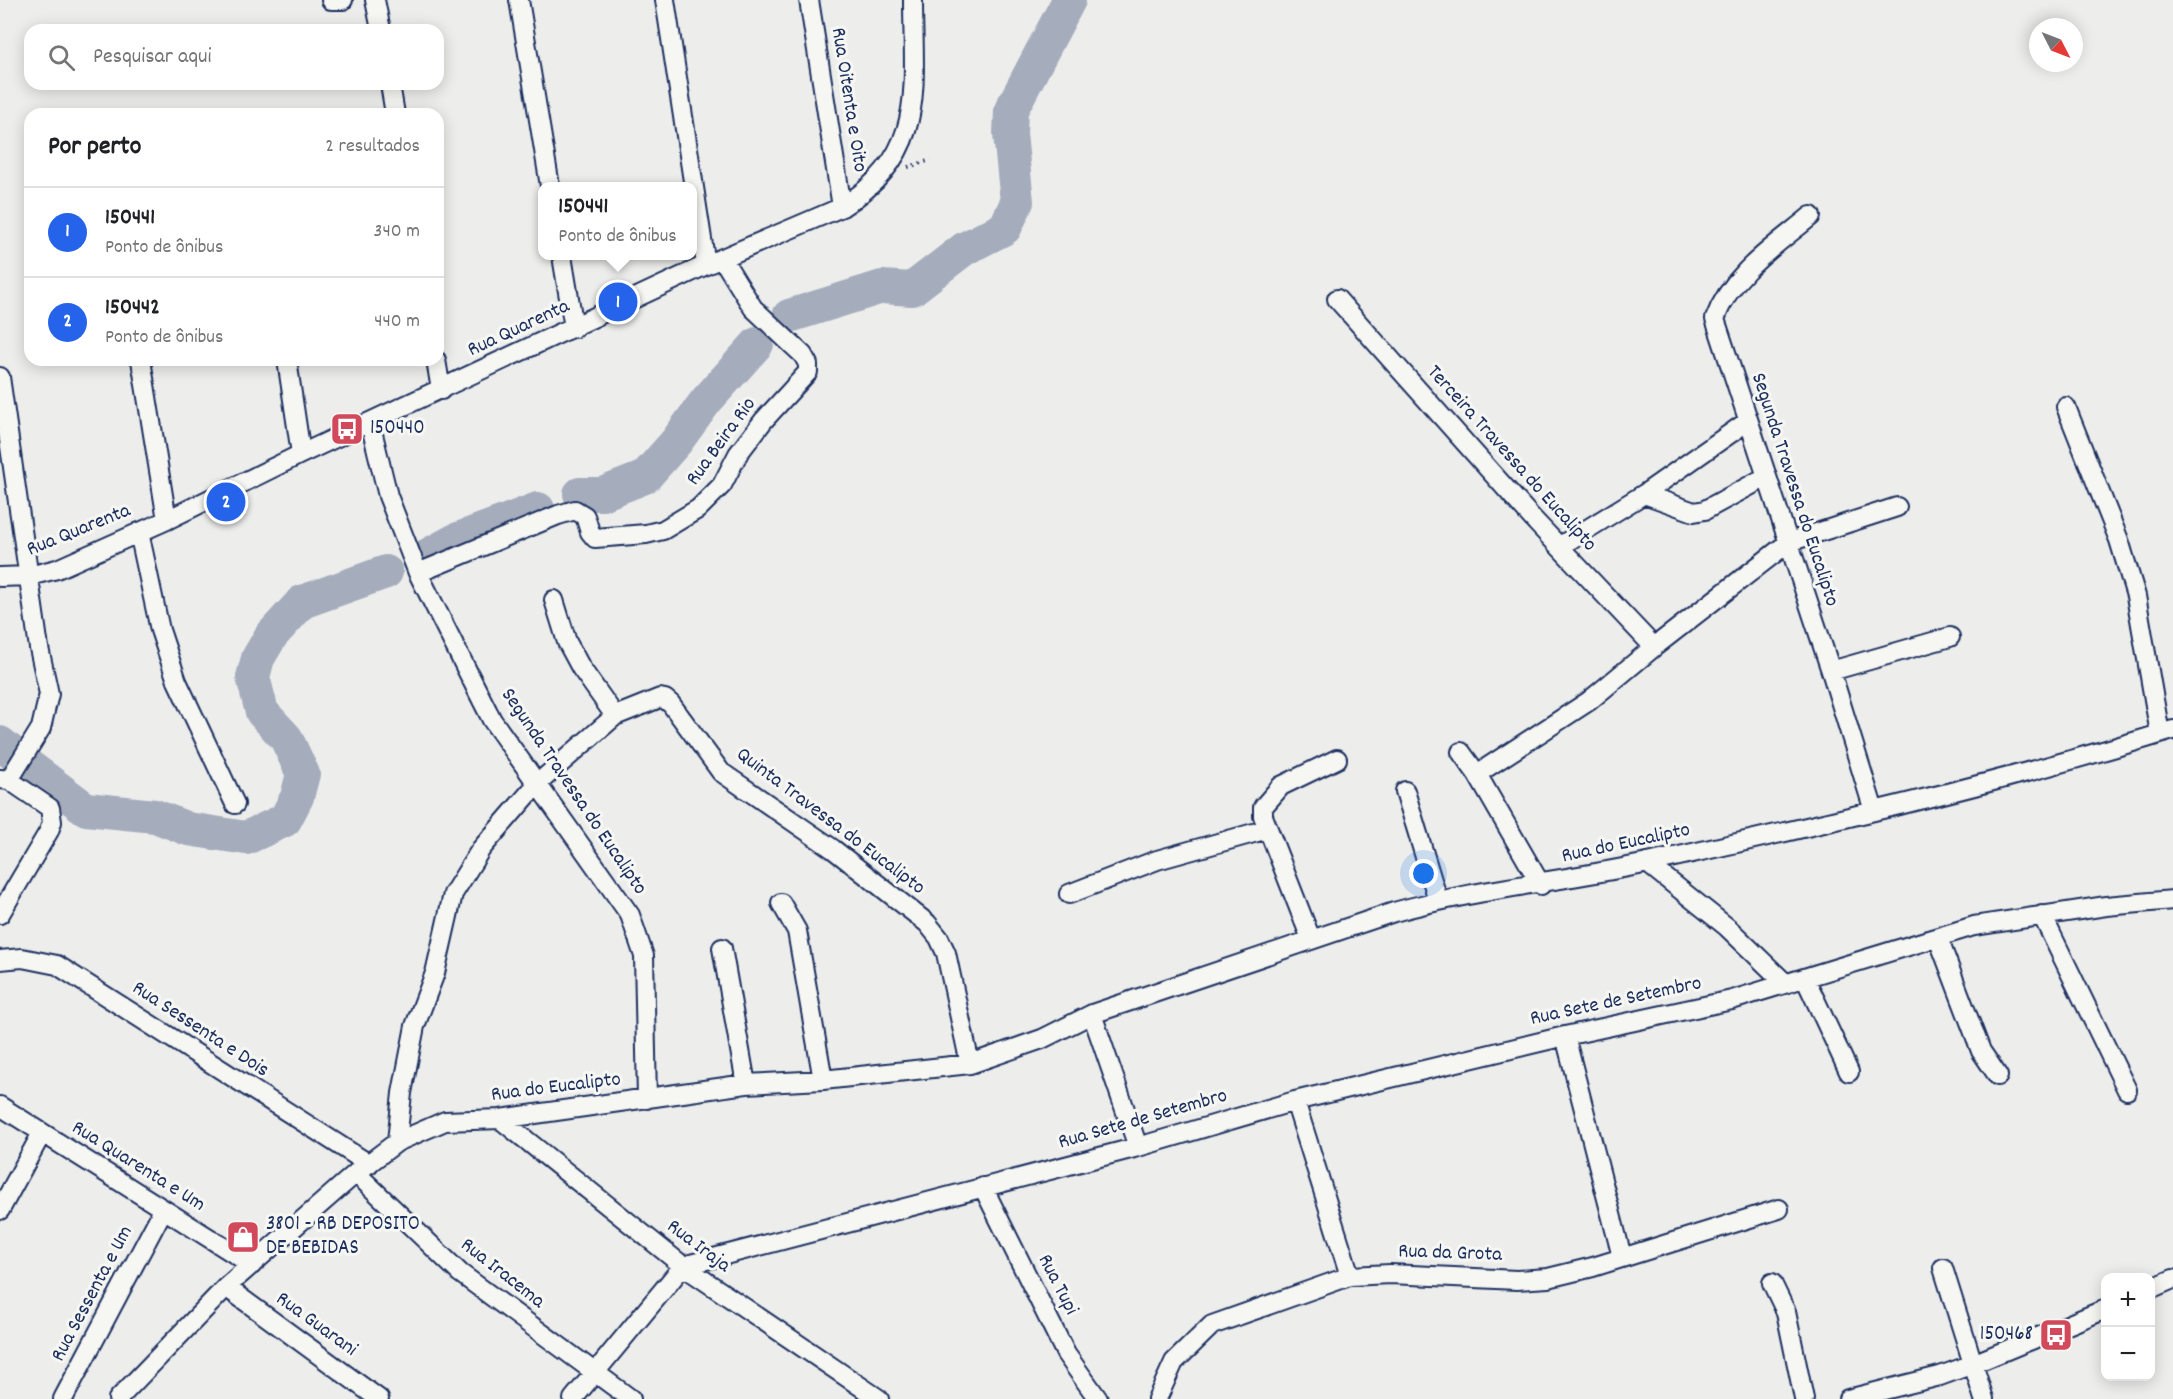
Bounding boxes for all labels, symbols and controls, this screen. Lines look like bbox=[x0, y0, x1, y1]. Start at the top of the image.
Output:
north arrow bbox=[2029, 18, 2083, 72]
search box bbox=[24, 24, 444, 90]
street label: Rua Oitenta e Oito bbox=[822, 26, 874, 174]
icon: search bbox=[45, 41, 78, 74]
text: Pesquisar aqui bbox=[93, 42, 212, 73]
text: Por perto bbox=[48, 129, 141, 166]
text: 2 resultados bbox=[325, 133, 420, 161]
popup bbox=[538, 182, 697, 260]
text: 150441 bbox=[558, 192, 608, 223]
text: 150441 bbox=[105, 203, 155, 234]
text: 1 bbox=[65, 218, 70, 246]
text: 340 m bbox=[374, 218, 420, 246]
text: Ponto de ônibus bbox=[558, 223, 677, 251]
text: Ponto de ônibus bbox=[105, 234, 223, 262]
pin: 1 bbox=[598, 280, 638, 324]
street label: Rua Quarenta bbox=[463, 292, 576, 366]
text: 150442 bbox=[105, 293, 160, 324]
text: 2 bbox=[63, 308, 72, 336]
text: 440 m bbox=[374, 308, 420, 336]
text: Ponto de ônibus bbox=[105, 324, 223, 352]
street label: Terceira Travessa do Eucalipto bbox=[1419, 359, 1603, 559]
street label: Segunda Travessa do Eucalipto bbox=[1742, 369, 1846, 611]
street label: Rua Beira Rio bbox=[680, 392, 764, 492]
bus stop icon: 150440 bbox=[329, 411, 365, 447]
place label: 150440 bbox=[370, 414, 425, 444]
pin: 2 bbox=[206, 480, 246, 524]
street label: Rua Quarenta bbox=[23, 496, 136, 565]
street label: Segunda Travessa do Eucalipto bbox=[492, 683, 654, 901]
street label: Quinta Travessa do Eucalipto bbox=[729, 741, 931, 903]
street label: Rua do Eucalipto bbox=[1559, 816, 1693, 872]
your location bbox=[1409, 859, 1438, 888]
street label: Rua Sete de Setembro bbox=[1528, 969, 1704, 1035]
street label: Rua Sessenta e Dois bbox=[125, 974, 275, 1086]
street label: Rua do Eucalipto bbox=[489, 1065, 623, 1111]
street label: Rua Sete de Setembro bbox=[1055, 1082, 1231, 1158]
street label: Rua Quarenta e Um bbox=[65, 1114, 211, 1220]
place label: 3801 - RB DEPOSITO DE BEBIDAS bbox=[266, 1210, 420, 1264]
street label: Rua Iraja bbox=[660, 1213, 737, 1282]
shop icon: 3801 - RB DEPOSITO DE BEBIDAS bbox=[225, 1219, 261, 1255]
street label: Rua Sessenta e Um bbox=[45, 1221, 141, 1367]
street label: Rua Iracema bbox=[453, 1231, 552, 1317]
street label: Rua da Grota bbox=[1398, 1237, 1504, 1271]
street label: Rua Tupi bbox=[1029, 1249, 1085, 1321]
map controls bbox=[2101, 1273, 2155, 1381]
button: + bbox=[2101, 1273, 2155, 1327]
street label: Rua Guarani bbox=[269, 1285, 363, 1365]
bus stop icon: 150468 bbox=[2038, 1317, 2074, 1353]
place label: 150468 bbox=[1980, 1320, 2033, 1350]
button: − bbox=[2101, 1327, 2155, 1381]

